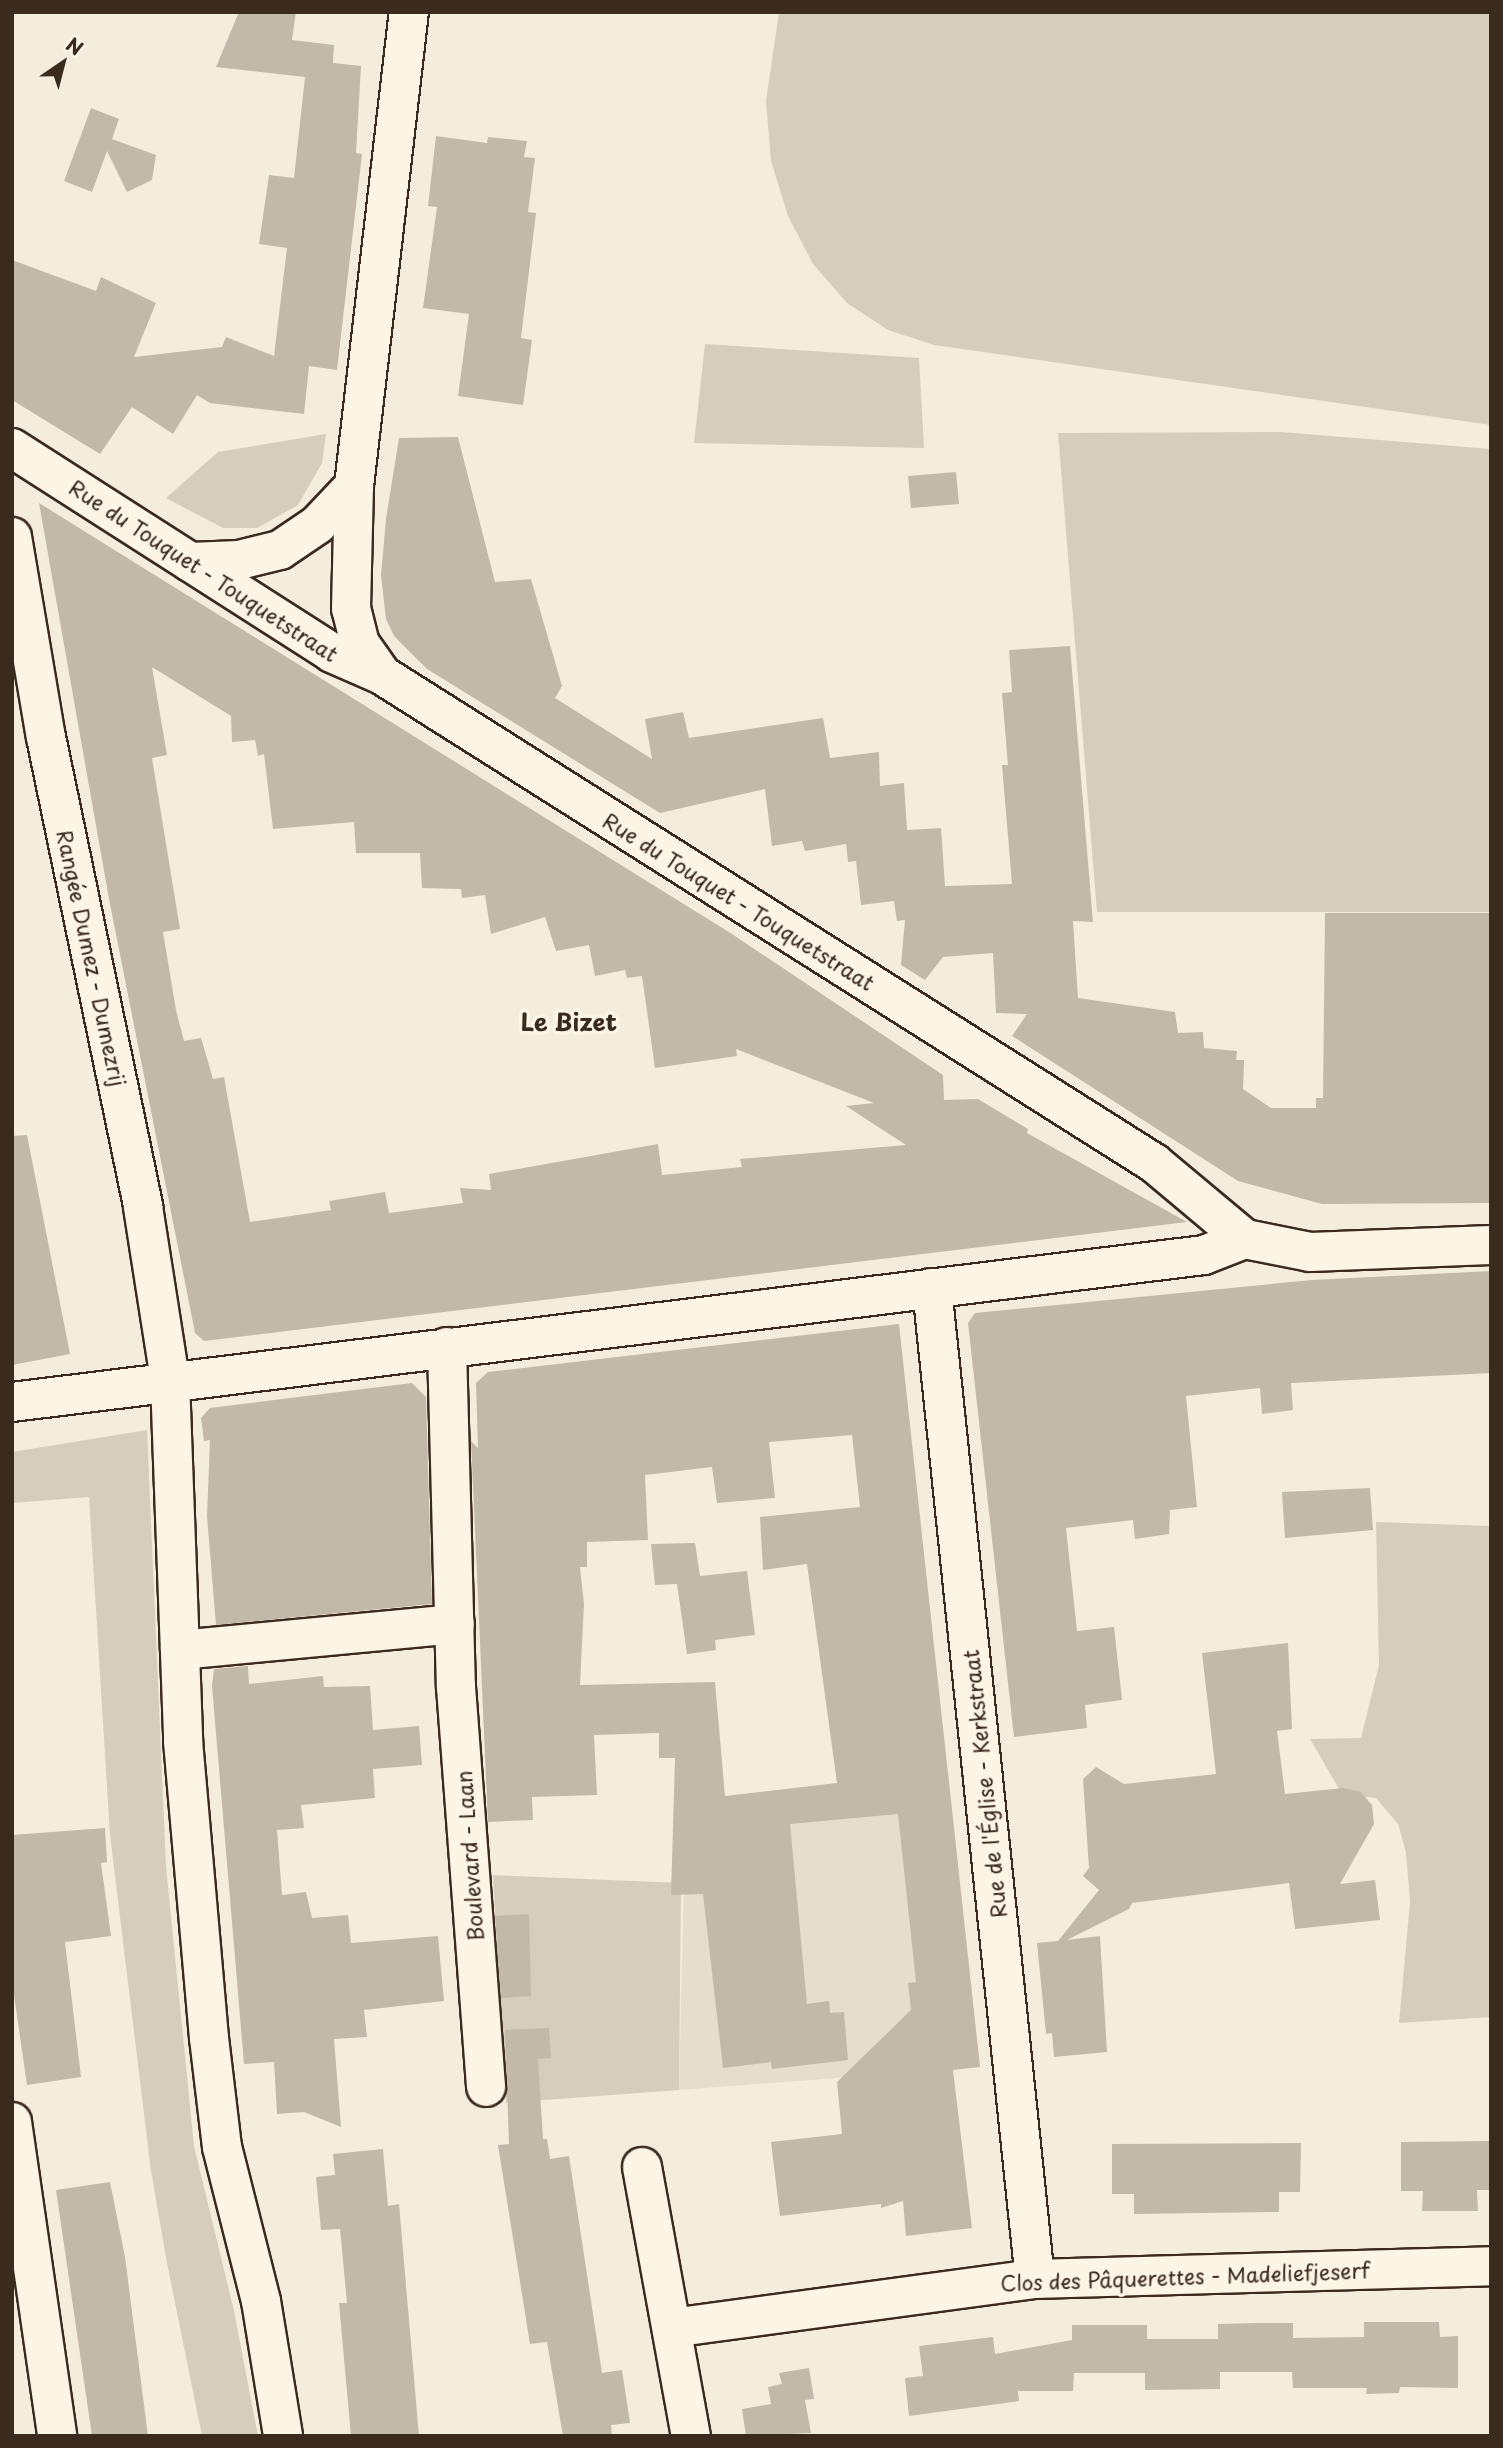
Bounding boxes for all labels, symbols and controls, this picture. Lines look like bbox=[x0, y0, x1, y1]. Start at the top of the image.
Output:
north arrow bbox=[28, 28, 98, 98]
text: N bbox=[61, 30, 89, 62]
street label: Rue du Touquet - Touquetstraat bbox=[63, 472, 345, 668]
street label: Rue du Touquet - Touquetstraat bbox=[597, 806, 881, 996]
street label: Rangée Dumez - Dumezrij bbox=[52, 826, 132, 1090]
district label: Le Bizet bbox=[521, 1008, 617, 1036]
street label: Rue de l'Église - Kerkstraat bbox=[957, 1647, 1011, 1921]
street label: Boulevard - Laan bbox=[450, 1769, 488, 1943]
street label: Clos des Pâquerettes - Madeliefjeserf bbox=[998, 2257, 1372, 2295]

